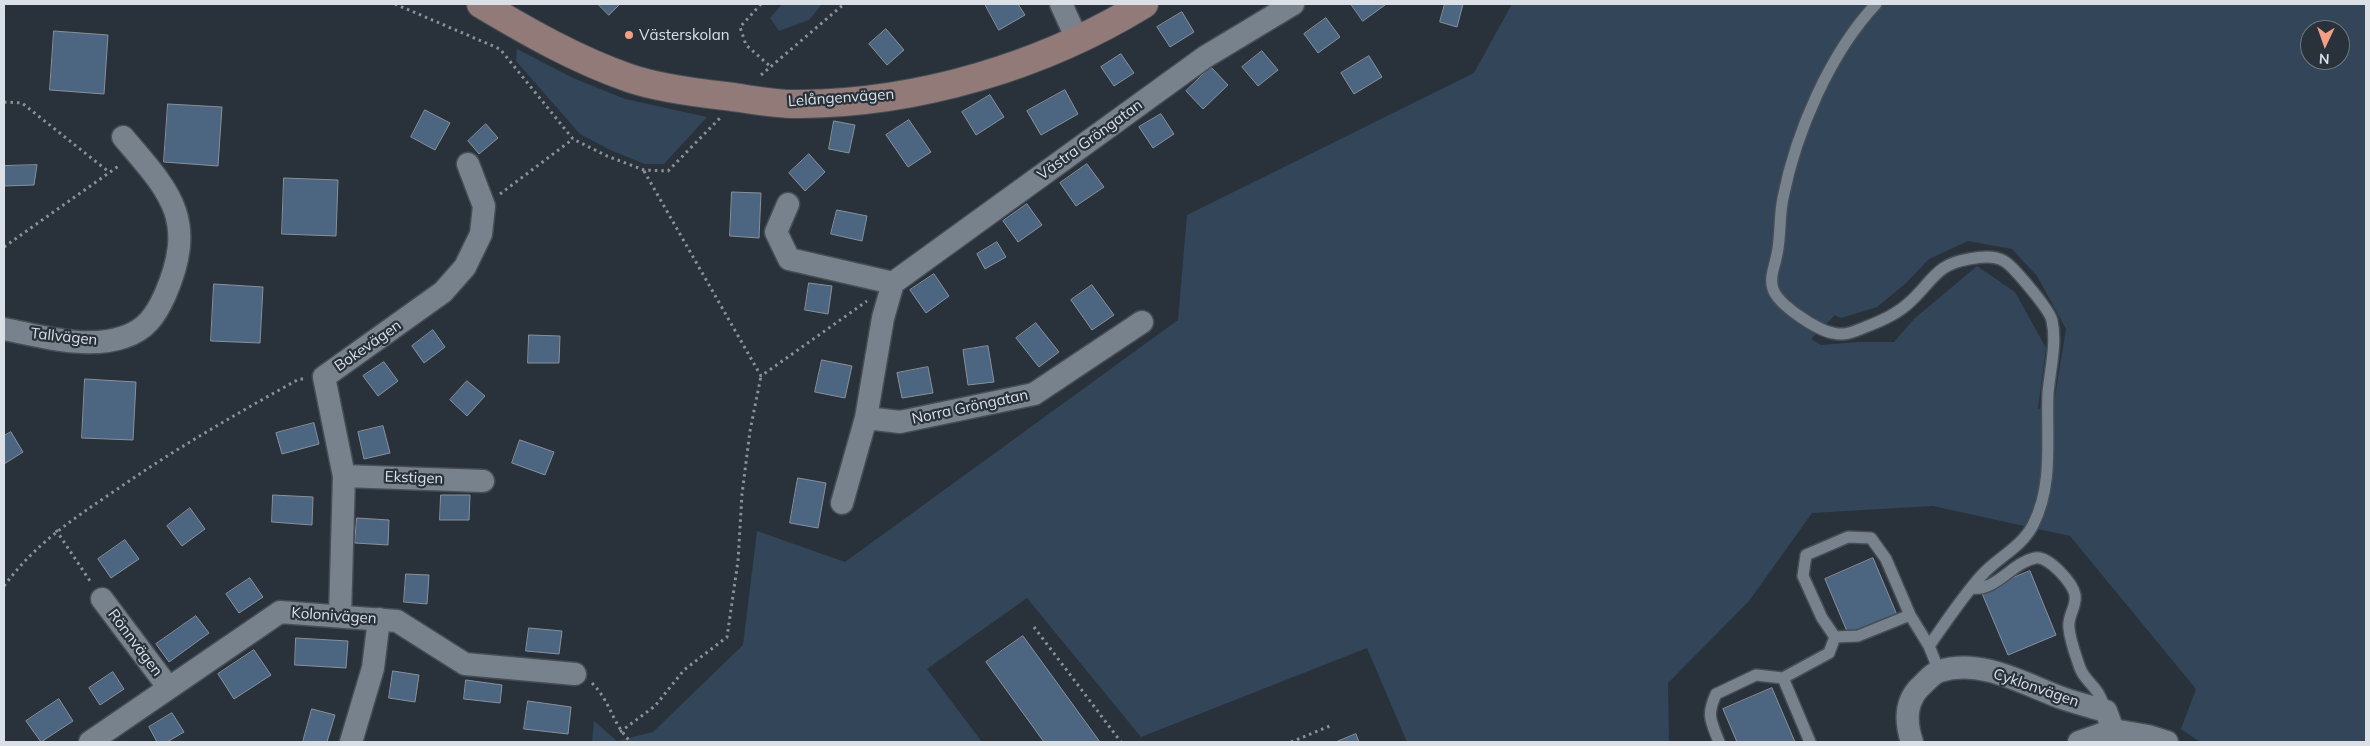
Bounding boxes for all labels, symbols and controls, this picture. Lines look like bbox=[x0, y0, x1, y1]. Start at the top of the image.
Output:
north arrow bbox=[2300, 20, 2350, 70]
place label: Västerskolan bbox=[639, 26, 729, 44]
marker: Västerskolan bbox=[623, 29, 635, 41]
text: N bbox=[2319, 50, 2330, 68]
street label: Lelångenvägen bbox=[787, 85, 895, 111]
street label: Västra Gröngatan bbox=[1034, 96, 1146, 184]
street label: Bokevägen bbox=[331, 316, 405, 376]
street label: Tallvägen bbox=[30, 325, 98, 349]
street label: Norra Gröngatan bbox=[910, 386, 1030, 428]
street label: Ekstigen bbox=[384, 468, 444, 488]
street label: Kolonivägen bbox=[291, 604, 377, 628]
street label: Rönnvägen bbox=[104, 606, 166, 680]
street label: Cyklonvägen bbox=[1991, 665, 2081, 711]

